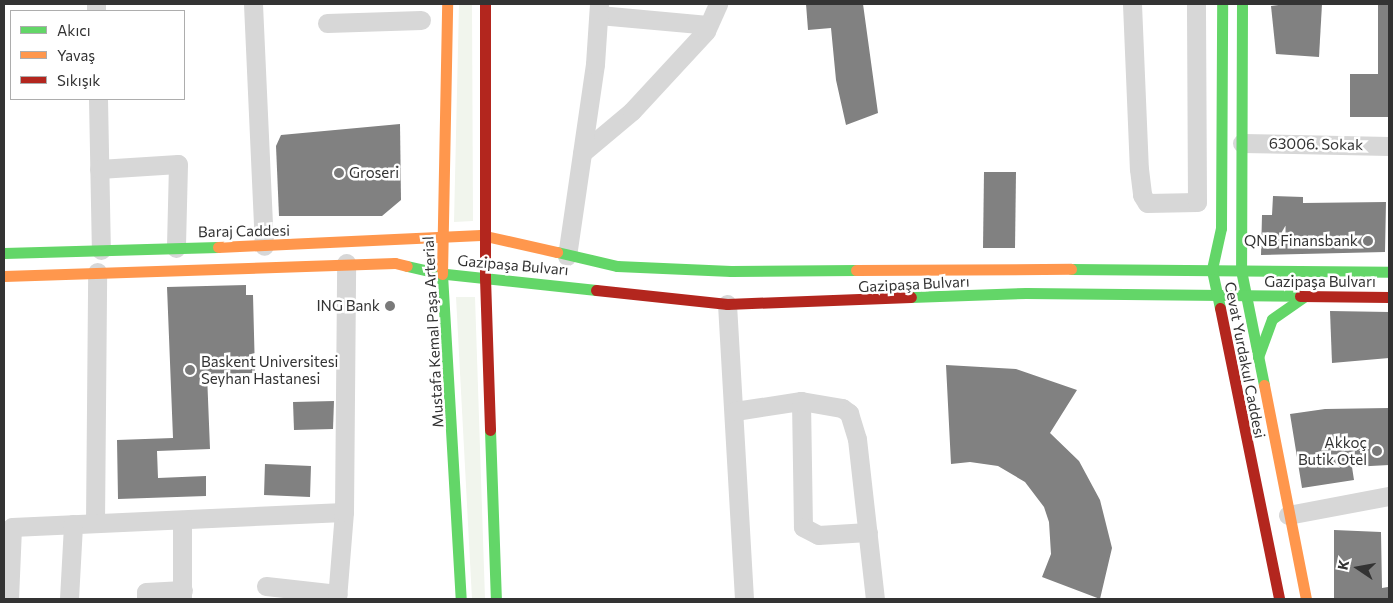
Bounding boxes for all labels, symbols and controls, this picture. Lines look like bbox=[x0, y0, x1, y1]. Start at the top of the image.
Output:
legend bbox=[10, 10, 185, 100]
text: Akıcı bbox=[57, 21, 91, 39]
text: Yavaş bbox=[57, 46, 95, 64]
text: Sıkışık bbox=[57, 71, 100, 89]
street label: 63006. Sokak bbox=[1269, 134, 1363, 154]
place label: Groseri bbox=[349, 164, 399, 182]
marker: Groseri bbox=[333, 167, 345, 179]
street label: Baraj Caddesi bbox=[198, 221, 290, 241]
place label: QNB Finansbank bbox=[1244, 232, 1358, 250]
marker: QNB Finansbank bbox=[1362, 235, 1374, 247]
street label: Mustafa Kemal Paşa Arterial bbox=[419, 236, 447, 428]
street label: Gazipaşa Bulvarı bbox=[457, 251, 569, 279]
street label: Gazipaşa Bulvarı bbox=[858, 272, 970, 296]
street label: Gazipaşa Bulvarı bbox=[1264, 273, 1376, 291]
street label: Cevat Yurdakul Caddesi bbox=[1221, 280, 1269, 440]
place label: ING Bank bbox=[316, 297, 380, 315]
marker: ING Bank bbox=[384, 300, 396, 312]
place label: Baskent Universitesi Seyhan Hastanesi bbox=[201, 352, 338, 387]
marker: Baskent Universitesi Seyhan Hastanesi bbox=[183, 363, 197, 377]
place label: Akkoç Butik Otel bbox=[1298, 433, 1367, 468]
marker: Akkoç Butik Otel bbox=[1371, 445, 1383, 457]
north arrow bbox=[1333, 543, 1383, 593]
text: K bbox=[1334, 558, 1352, 571]

